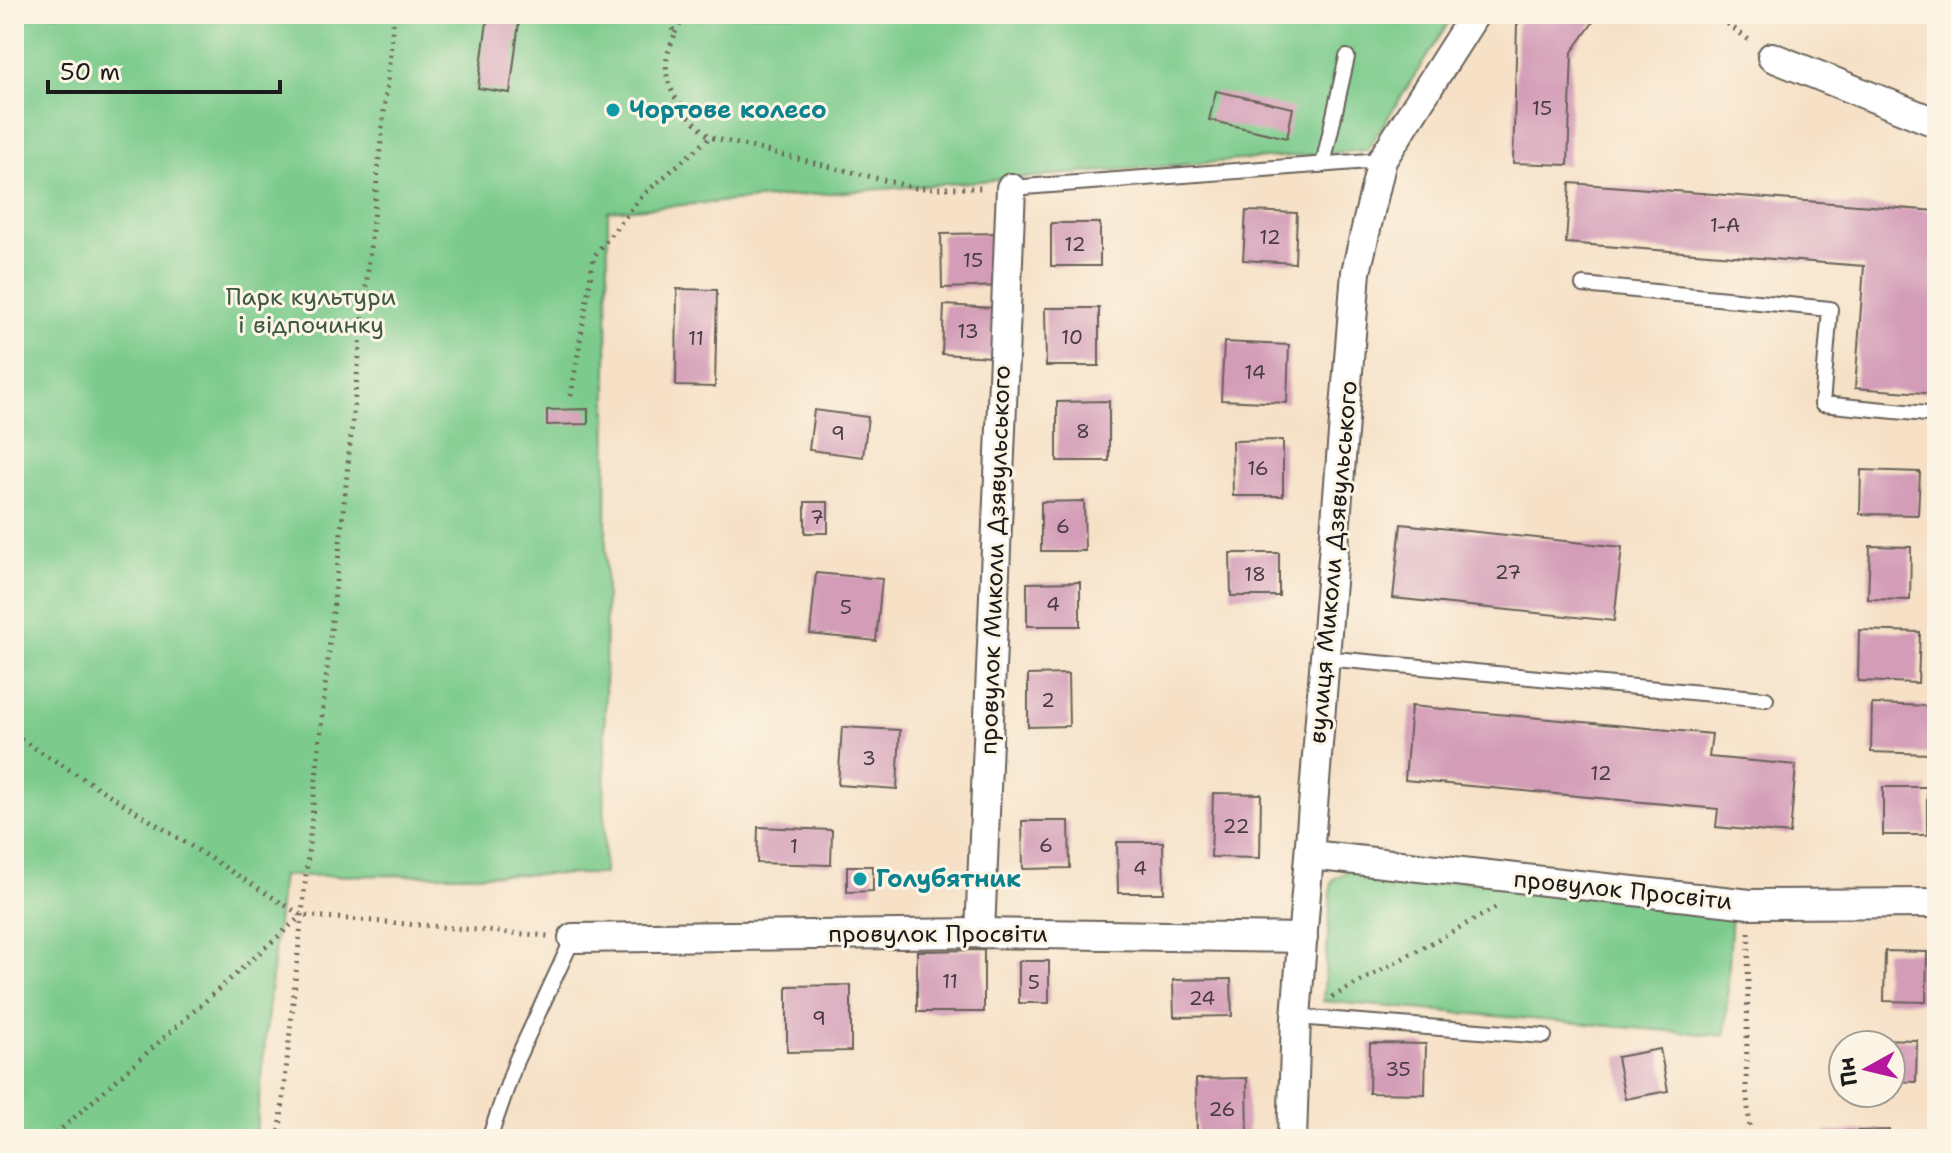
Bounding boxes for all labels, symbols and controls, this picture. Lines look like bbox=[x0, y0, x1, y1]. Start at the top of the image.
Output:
scale bar bbox=[48, 44, 280, 94]
text: 50 m bbox=[60, 56, 120, 88]
place label: Чортове колесо bbox=[629, 94, 827, 126]
house number: 15 bbox=[1532, 95, 1552, 121]
marker: Чортове колесо bbox=[604, 101, 622, 119]
house number: 1-А bbox=[1710, 212, 1740, 238]
house number: 12 bbox=[1259, 224, 1281, 250]
house number: 12 bbox=[1064, 231, 1086, 257]
house number: 15 bbox=[963, 247, 983, 273]
park label: Парк культури і відпочинку bbox=[226, 281, 396, 341]
house number: 13 bbox=[957, 318, 979, 344]
house number: 10 bbox=[1061, 324, 1083, 350]
house number: 11 bbox=[688, 325, 704, 351]
house number: 14 bbox=[1244, 359, 1266, 385]
street label: провулок Миколи Дзявульського bbox=[972, 365, 1018, 755]
street label: вулиця Миколи Дзявульського bbox=[1301, 379, 1365, 745]
house number: 8 bbox=[1076, 418, 1090, 444]
house number: 9 bbox=[831, 420, 845, 446]
house number: 16 bbox=[1247, 455, 1269, 481]
house number: 7 bbox=[810, 504, 824, 530]
house number: 6 bbox=[1056, 513, 1070, 539]
house number: 27 bbox=[1495, 559, 1521, 585]
house number: 18 bbox=[1244, 561, 1266, 587]
house number: 4 bbox=[1046, 591, 1060, 617]
house number: 5 bbox=[840, 594, 852, 620]
house number: 2 bbox=[1041, 687, 1055, 713]
house number: 3 bbox=[862, 745, 876, 771]
house number: 12 bbox=[1590, 760, 1612, 786]
house number: 22 bbox=[1223, 813, 1250, 839]
house number: 6 bbox=[1039, 832, 1053, 858]
house number: 1 bbox=[790, 833, 798, 859]
house number: 4 bbox=[1133, 855, 1147, 881]
place label: Голубятник bbox=[876, 863, 1021, 895]
street label: провулок Просвіти bbox=[1512, 863, 1734, 917]
marker: Голубятник bbox=[851, 870, 869, 888]
street label: провулок Просвіти bbox=[828, 918, 1048, 950]
house number: 11 bbox=[942, 968, 958, 994]
house number: 5 bbox=[1028, 969, 1040, 995]
house number: 24 bbox=[1189, 985, 1215, 1011]
house number: 9 bbox=[812, 1005, 826, 1031]
north arrow bbox=[1827, 1029, 1907, 1109]
text: Пн bbox=[1831, 1055, 1864, 1088]
house number: 35 bbox=[1385, 1056, 1411, 1082]
house number: 26 bbox=[1208, 1096, 1236, 1122]

